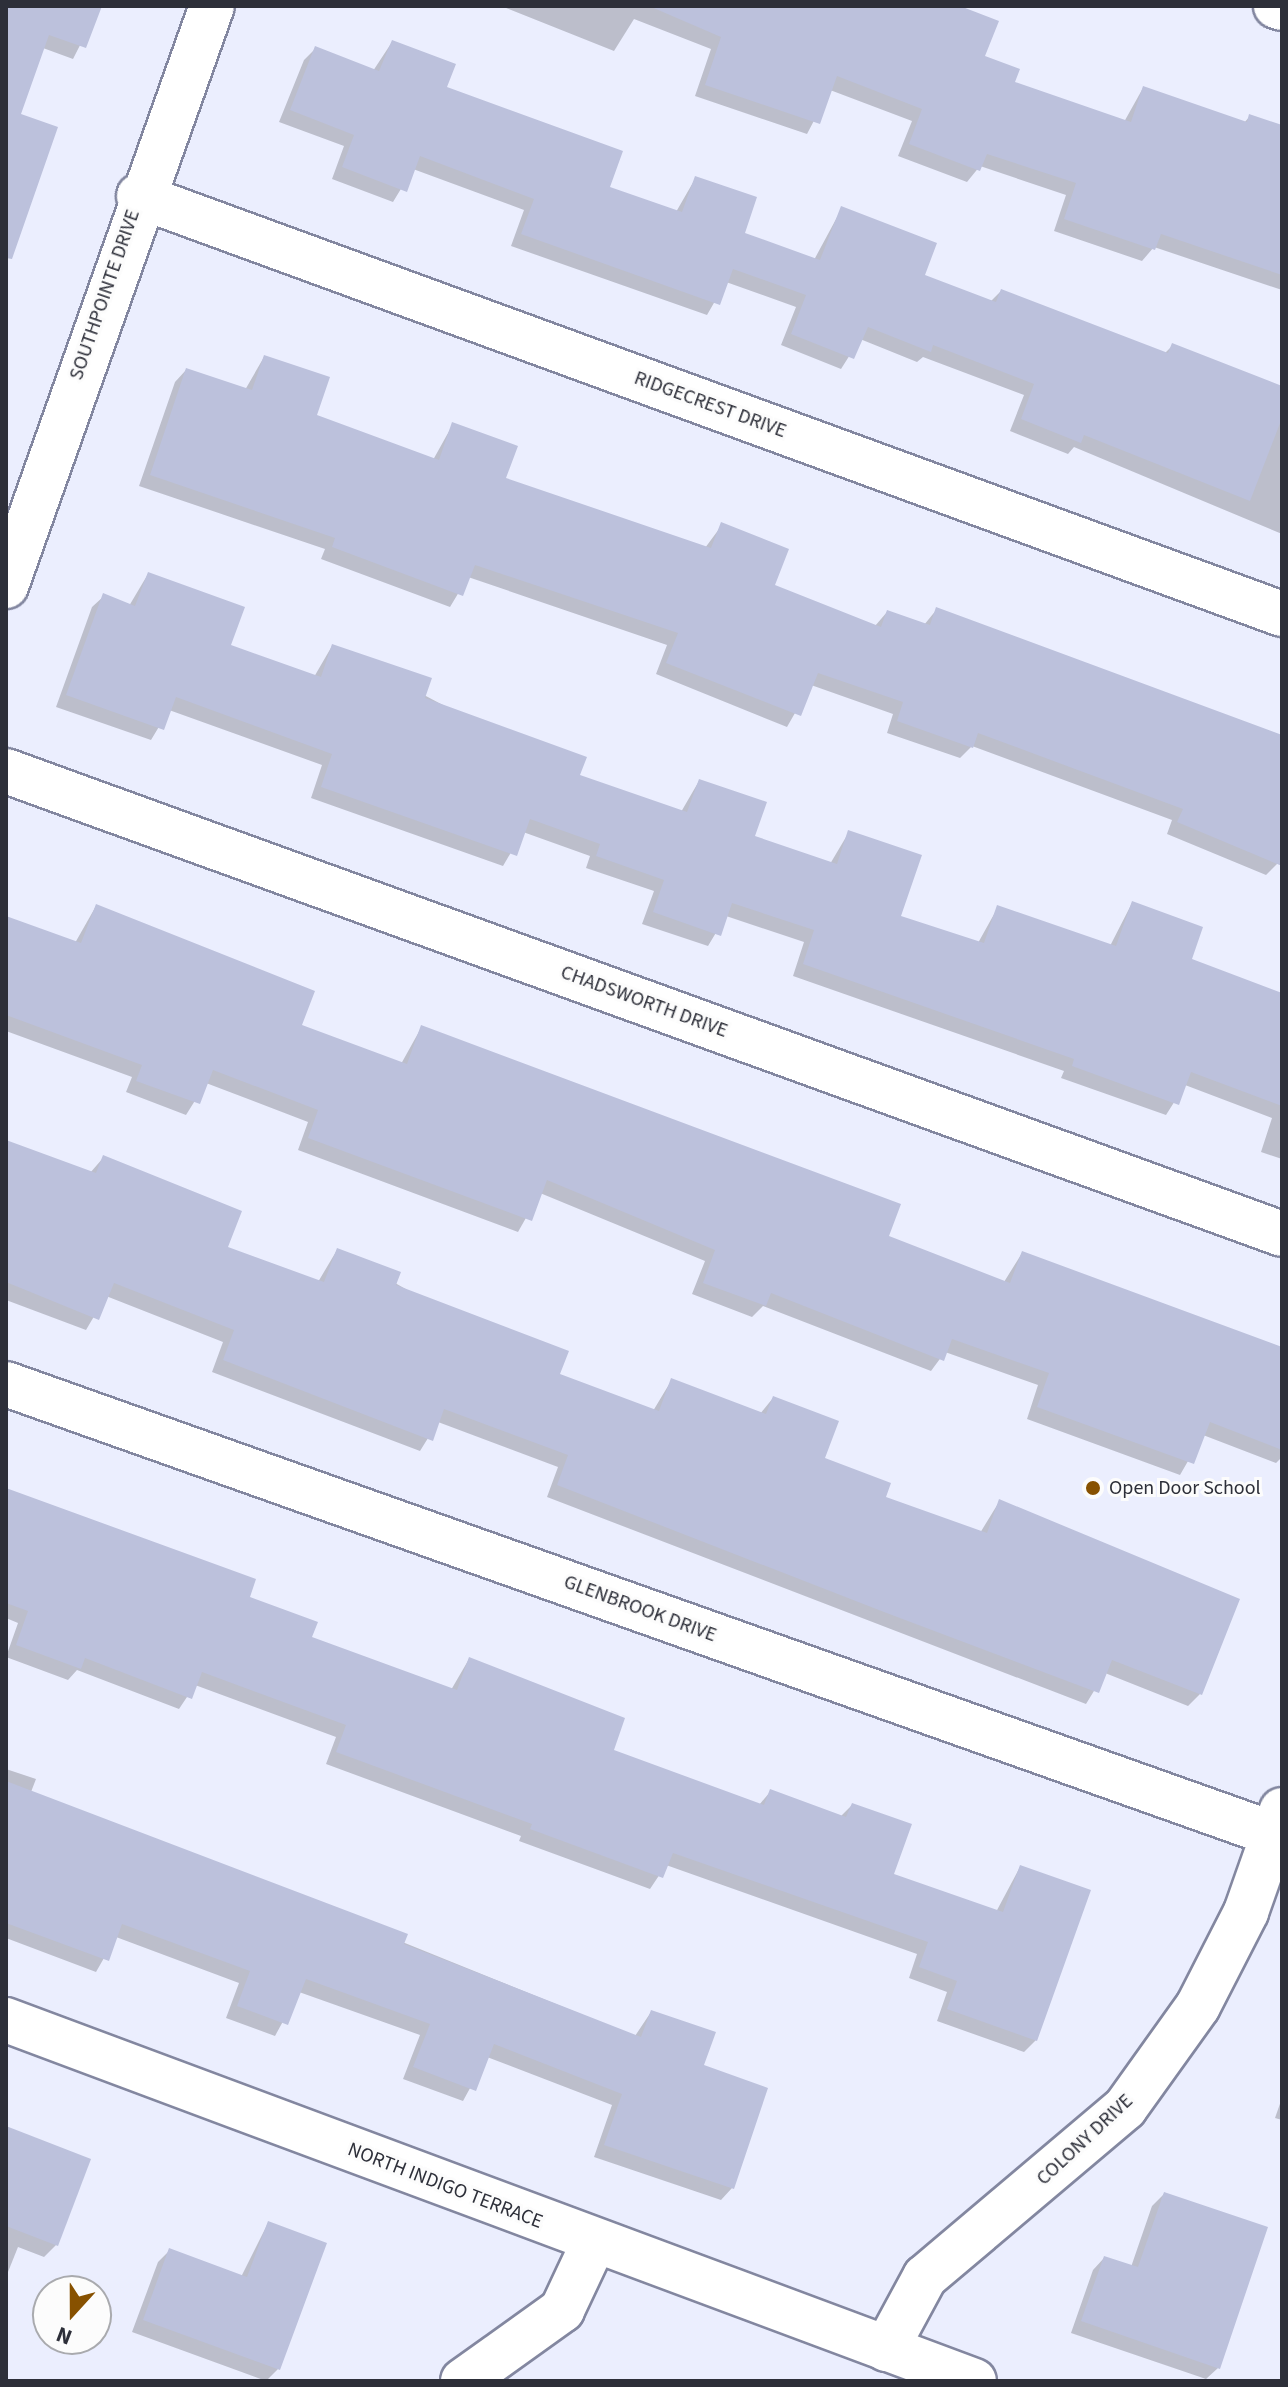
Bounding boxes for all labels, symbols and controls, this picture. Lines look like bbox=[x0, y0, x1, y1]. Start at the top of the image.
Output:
street label: SOUTHPOINTE DRIVE bbox=[65, 207, 145, 383]
street label: RIDGECREST DRIVE bbox=[631, 366, 789, 444]
street label: CHADSWORTH DRIVE bbox=[557, 961, 731, 1043]
place label: Open Door School bbox=[1109, 1476, 1261, 1500]
marker: Open Door School bbox=[1084, 1479, 1102, 1497]
street label: GLENBROOK DRIVE bbox=[560, 1570, 720, 1648]
street label: COLONY DRIVE bbox=[1032, 2089, 1138, 2191]
street label: NORTH INDIGO TERRACE bbox=[344, 2138, 546, 2234]
north arrow bbox=[32, 2275, 112, 2355]
text: N bbox=[52, 2318, 77, 2353]

